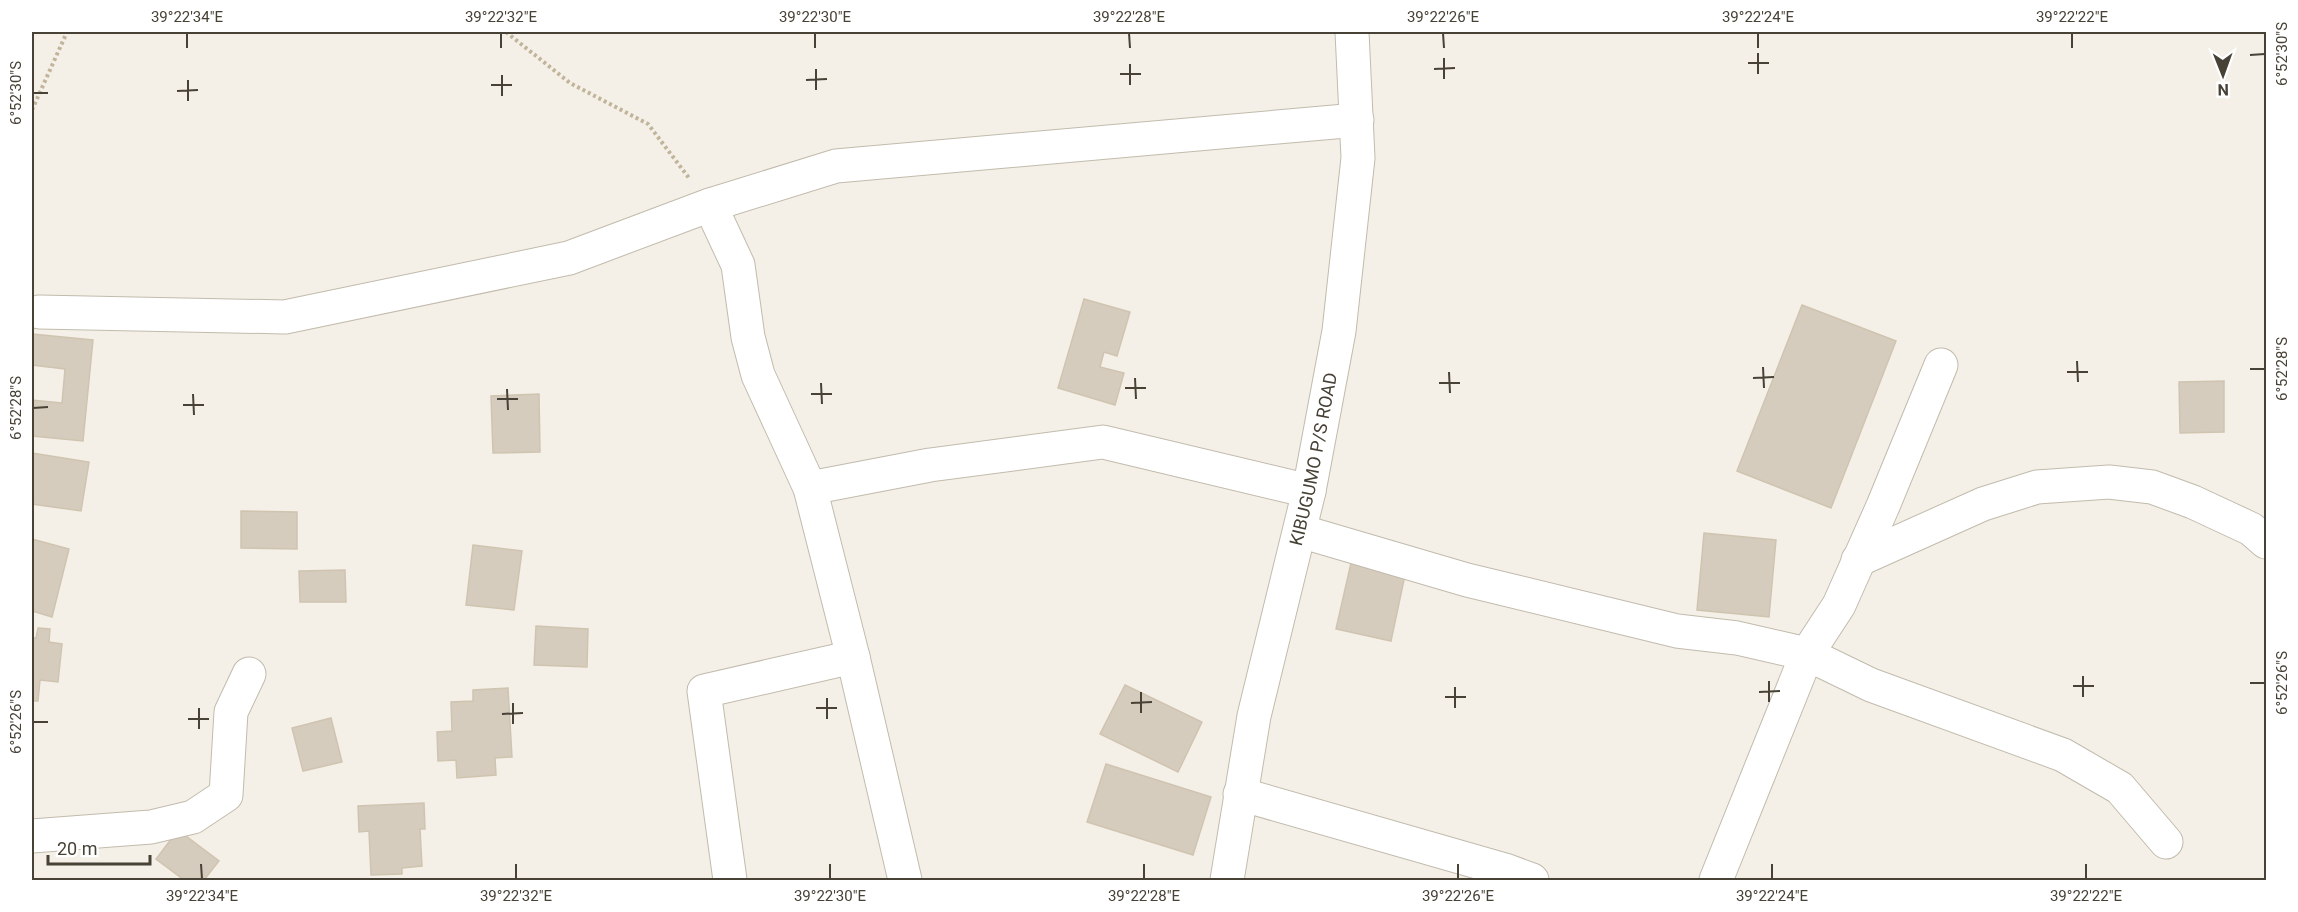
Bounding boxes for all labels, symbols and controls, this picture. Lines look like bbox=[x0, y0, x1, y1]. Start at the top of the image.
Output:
text: 39°22'34"E bbox=[151, 8, 224, 26]
text: 39°22'32"E bbox=[465, 8, 538, 26]
text: 39°22'30"E bbox=[779, 8, 852, 26]
text: 39°22'28"E bbox=[1093, 8, 1166, 26]
text: 39°22'26"E bbox=[1407, 8, 1480, 26]
text: 39°22'24"E bbox=[1722, 8, 1795, 26]
text: 39°22'22"E bbox=[2036, 8, 2109, 26]
text: 6°52'30"S bbox=[2273, 22, 2291, 86]
north arrow bbox=[2193, 45, 2253, 105]
text: 6°52'30"S bbox=[7, 61, 25, 125]
text: N bbox=[2217, 80, 2229, 99]
text: 6°52'28"S bbox=[2273, 337, 2291, 401]
street label: KIBUGUMO P/S ROAD bbox=[1285, 371, 1341, 548]
text: 6°52'28"S bbox=[7, 376, 25, 440]
text: 6°52'26"S bbox=[2273, 651, 2291, 715]
text: 6°52'26"S bbox=[7, 690, 25, 754]
scale bar bbox=[48, 828, 150, 866]
text: 20 m bbox=[57, 838, 97, 859]
text: 39°22'34"E bbox=[166, 887, 239, 905]
text: 39°22'32"E bbox=[480, 887, 553, 905]
text: 39°22'30"E bbox=[794, 887, 867, 905]
text: 39°22'28"E bbox=[1108, 887, 1181, 905]
text: 39°22'26"E bbox=[1422, 887, 1495, 905]
text: 39°22'24"E bbox=[1736, 887, 1809, 905]
text: 39°22'22"E bbox=[2050, 887, 2123, 905]

